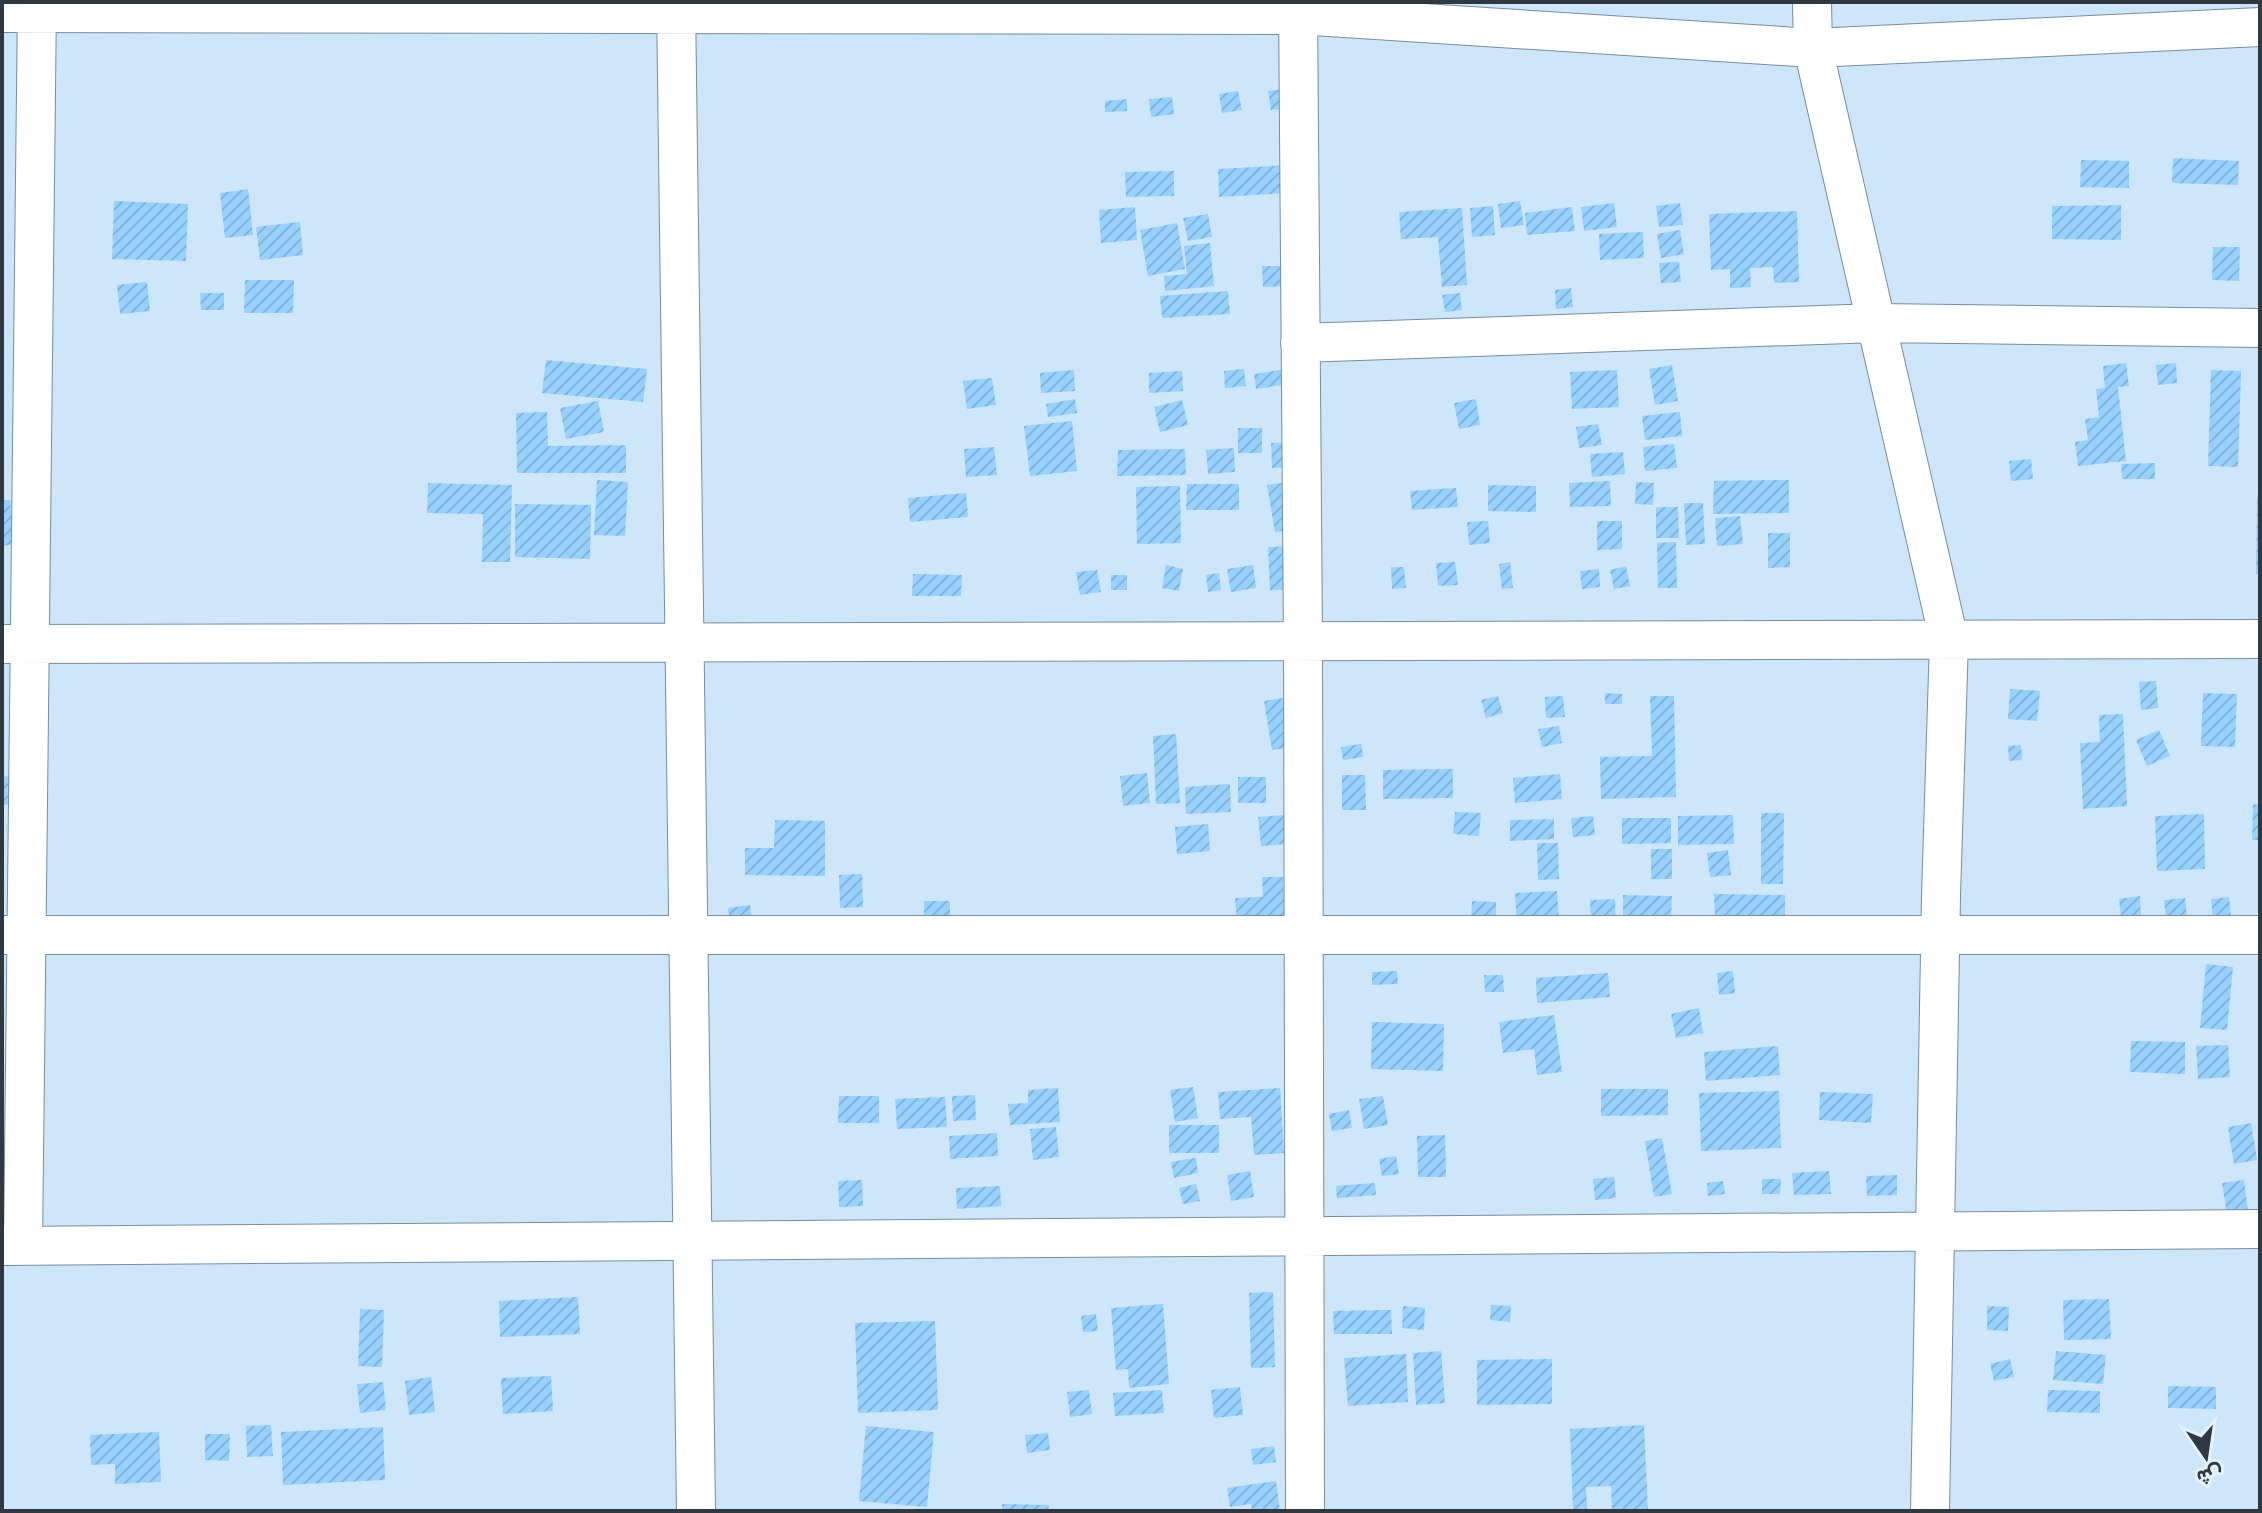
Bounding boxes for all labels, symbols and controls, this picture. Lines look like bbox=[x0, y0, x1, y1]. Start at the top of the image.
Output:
north arrow bbox=[2166, 1417, 2246, 1497]
text: ش bbox=[2194, 1460, 2226, 1491]

